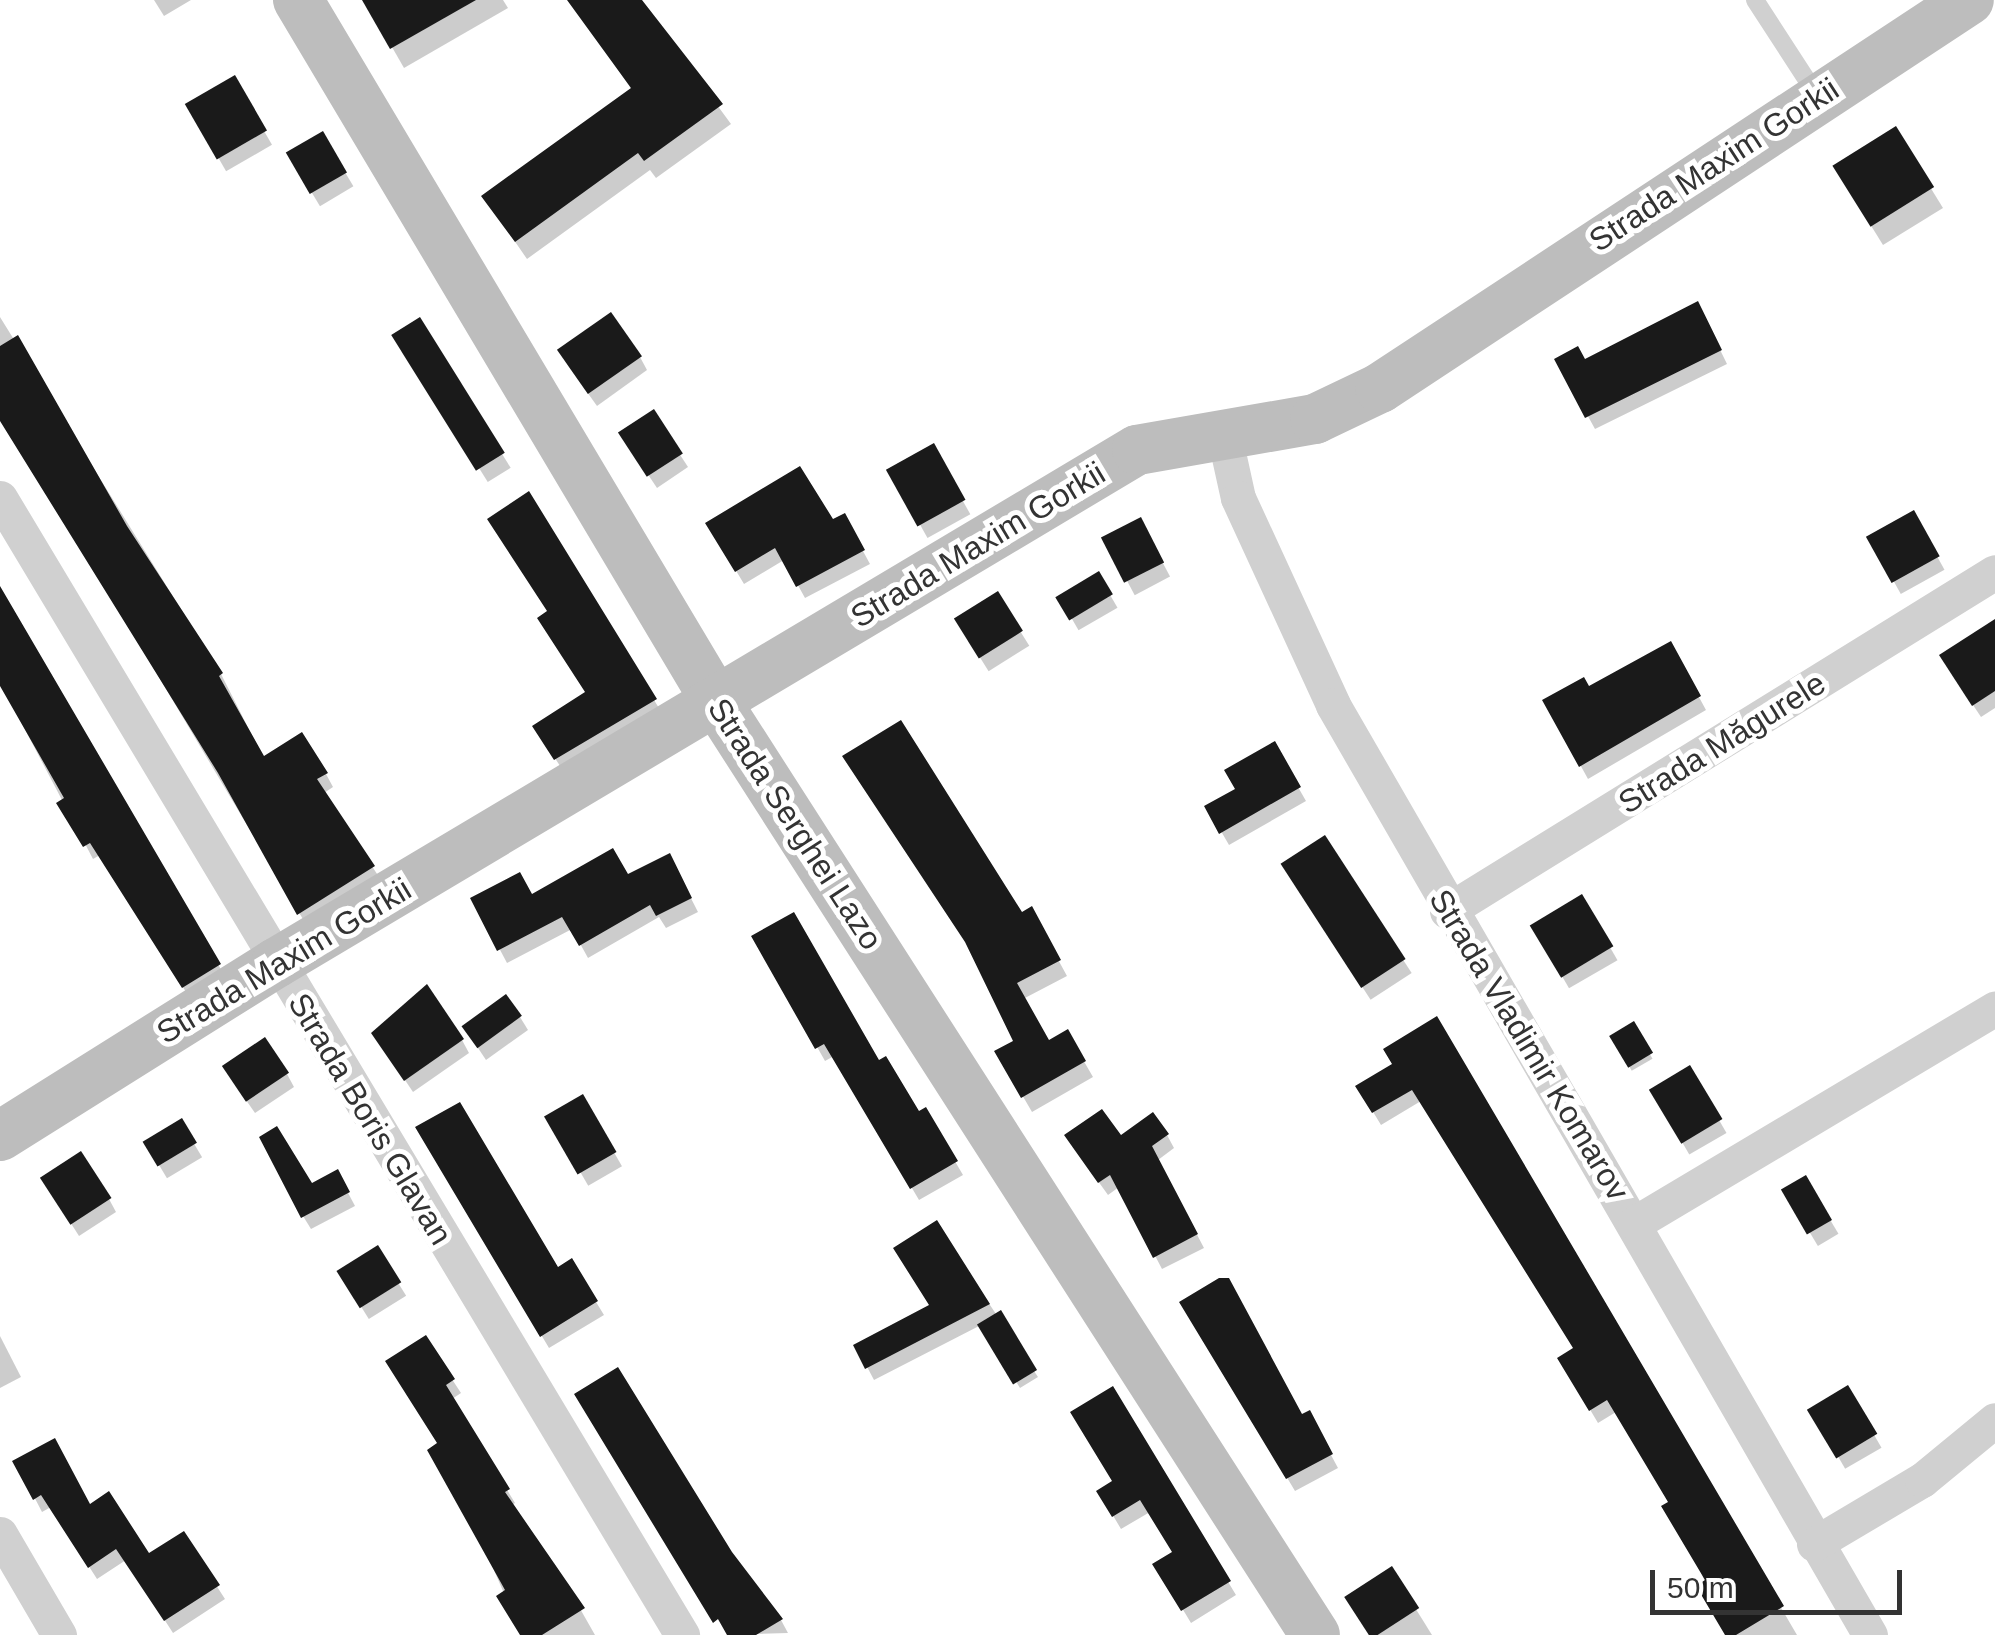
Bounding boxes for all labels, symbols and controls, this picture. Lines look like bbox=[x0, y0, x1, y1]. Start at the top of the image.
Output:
street label: Strada Maxim Gorkii bbox=[1582, 70, 1846, 260]
street label: Strada Maxim Gorkii bbox=[844, 454, 1112, 636]
street label: Strada Măgurele bbox=[1612, 664, 1832, 822]
street label: Strada Serghei Lazo bbox=[699, 691, 891, 957]
street label: Strada Maxim Gorkii bbox=[150, 870, 418, 1052]
street label: Strada Vladimir Komarov bbox=[1421, 883, 1637, 1207]
street label: Strada Boris Glavan bbox=[280, 986, 460, 1252]
scale bar bbox=[1655, 1550, 1908, 1612]
text: 50 m bbox=[1667, 1571, 1734, 1604]

